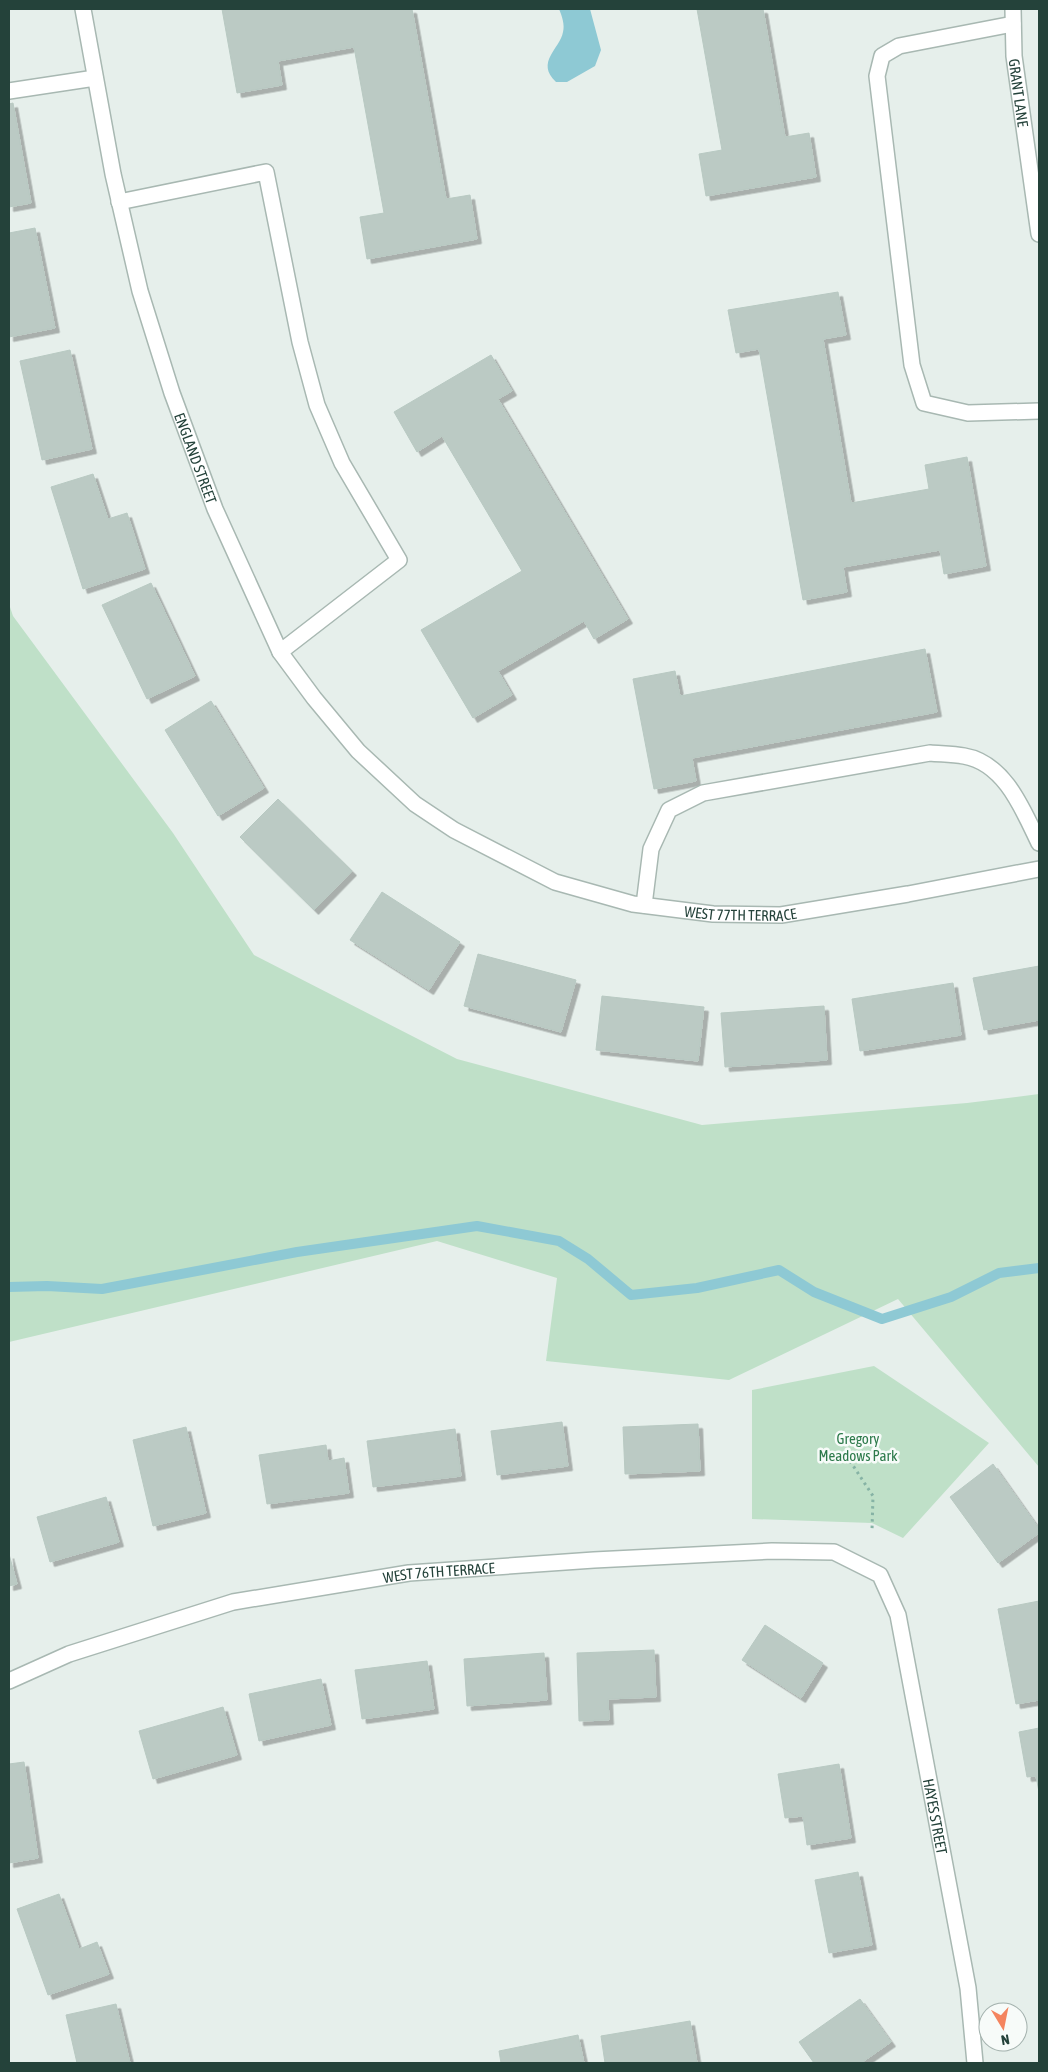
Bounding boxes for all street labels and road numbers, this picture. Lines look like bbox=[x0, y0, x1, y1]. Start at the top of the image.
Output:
street label: GRANT LANE bbox=[1006, 57, 1032, 128]
street label: ENGLAND STREET bbox=[172, 410, 221, 506]
street label: WEST 77TH TERRACE bbox=[683, 902, 798, 924]
street label: WEST 76TH TERRACE bbox=[382, 1558, 496, 1586]
street label: HAYES STREET bbox=[920, 1777, 951, 1856]

